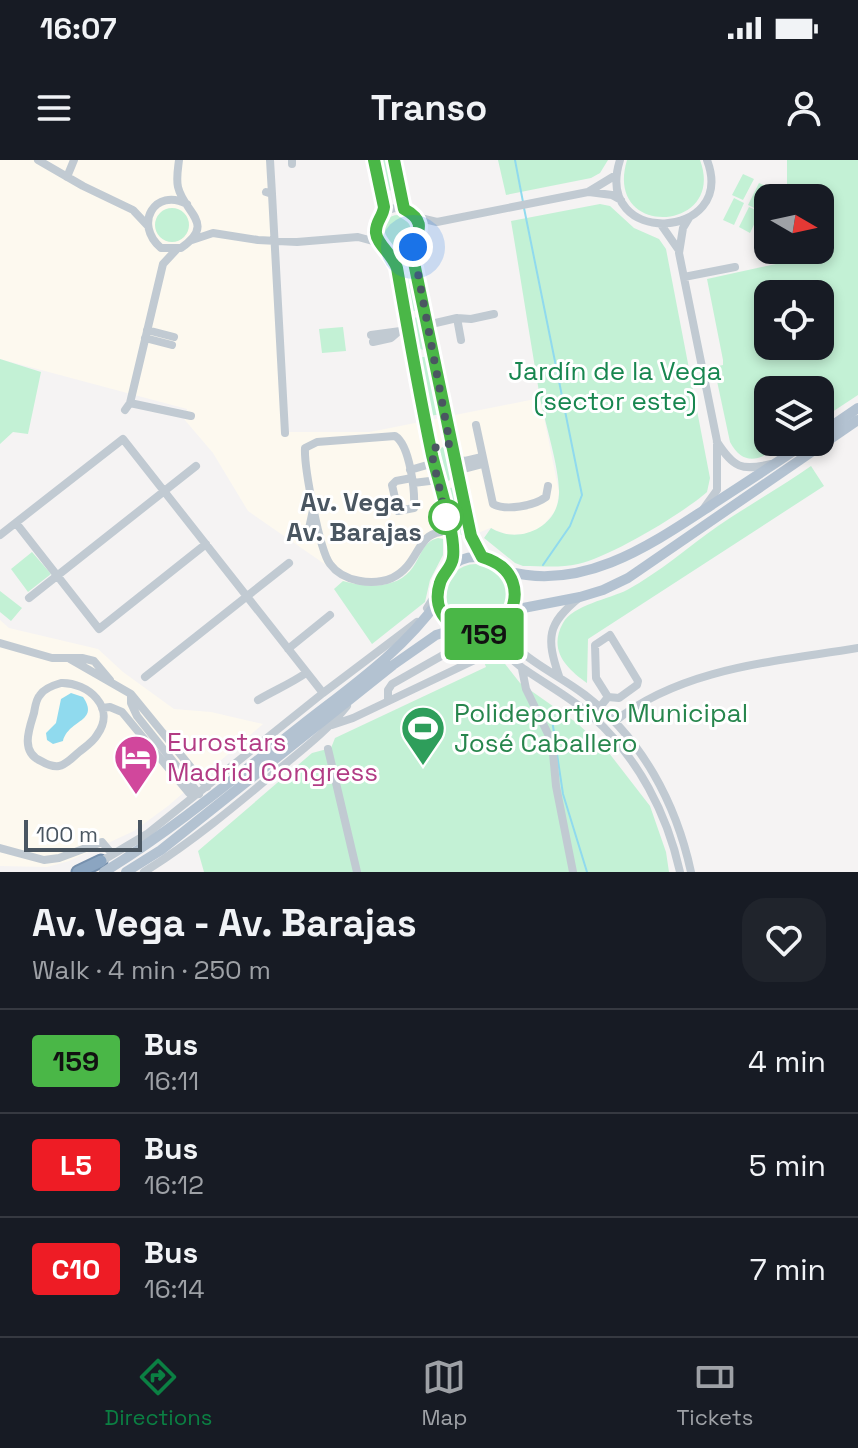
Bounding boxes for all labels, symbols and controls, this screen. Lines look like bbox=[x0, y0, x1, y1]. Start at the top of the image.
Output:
text: 16:07 bbox=[40, 9, 117, 48]
text: Transo bbox=[371, 85, 487, 131]
icon: menu bbox=[32, 86, 76, 130]
icon: person bbox=[782, 86, 826, 130]
north arrow bbox=[754, 184, 834, 264]
map controls bbox=[754, 184, 834, 456]
your location bbox=[393, 227, 433, 267]
button: locate bbox=[754, 280, 834, 360]
park label: Jardín de la Vega (sector este) bbox=[508, 354, 722, 418]
button: layers bbox=[754, 376, 834, 456]
place label: Av. Vega - Av. Barajas bbox=[286, 485, 422, 549]
marker: Av. Vega - Av. Barajas bbox=[429, 500, 463, 534]
line badge: 159 bbox=[438, 608, 530, 660]
text: 159 bbox=[461, 616, 507, 652]
place label: Polideportivo Municipal José Caballero bbox=[454, 696, 748, 760]
sports icon: Polideportivo Municipal José Caballero bbox=[399, 704, 447, 767]
place label: Eurostars Madrid Congress bbox=[167, 725, 378, 789]
hotel icon: Eurostars Madrid Congress bbox=[112, 733, 160, 796]
scale bar bbox=[24, 816, 142, 852]
text: 100 m bbox=[36, 820, 98, 848]
button: heart bbox=[742, 898, 826, 982]
text: Av. Vega - Av. Barajas bbox=[32, 899, 417, 947]
text: Walk · 4 min · 250 m bbox=[32, 953, 271, 987]
text: Bus bbox=[144, 1025, 198, 1064]
text: 4 min bbox=[748, 1042, 826, 1081]
text: 159 bbox=[53, 1043, 99, 1079]
text: 16:11 bbox=[144, 1064, 199, 1098]
text: Bus bbox=[144, 1129, 198, 1168]
text: 5 min bbox=[749, 1146, 826, 1185]
text: L5 bbox=[60, 1147, 92, 1183]
text: 16:12 bbox=[144, 1168, 204, 1202]
text: Bus bbox=[144, 1233, 198, 1272]
text: 7 min bbox=[750, 1250, 826, 1289]
text: C10 bbox=[52, 1251, 100, 1287]
text: 16:14 bbox=[144, 1272, 204, 1306]
tab: Directions bbox=[105, 1355, 212, 1431]
tab: Map bbox=[422, 1355, 467, 1431]
tab: Tickets bbox=[677, 1355, 753, 1431]

